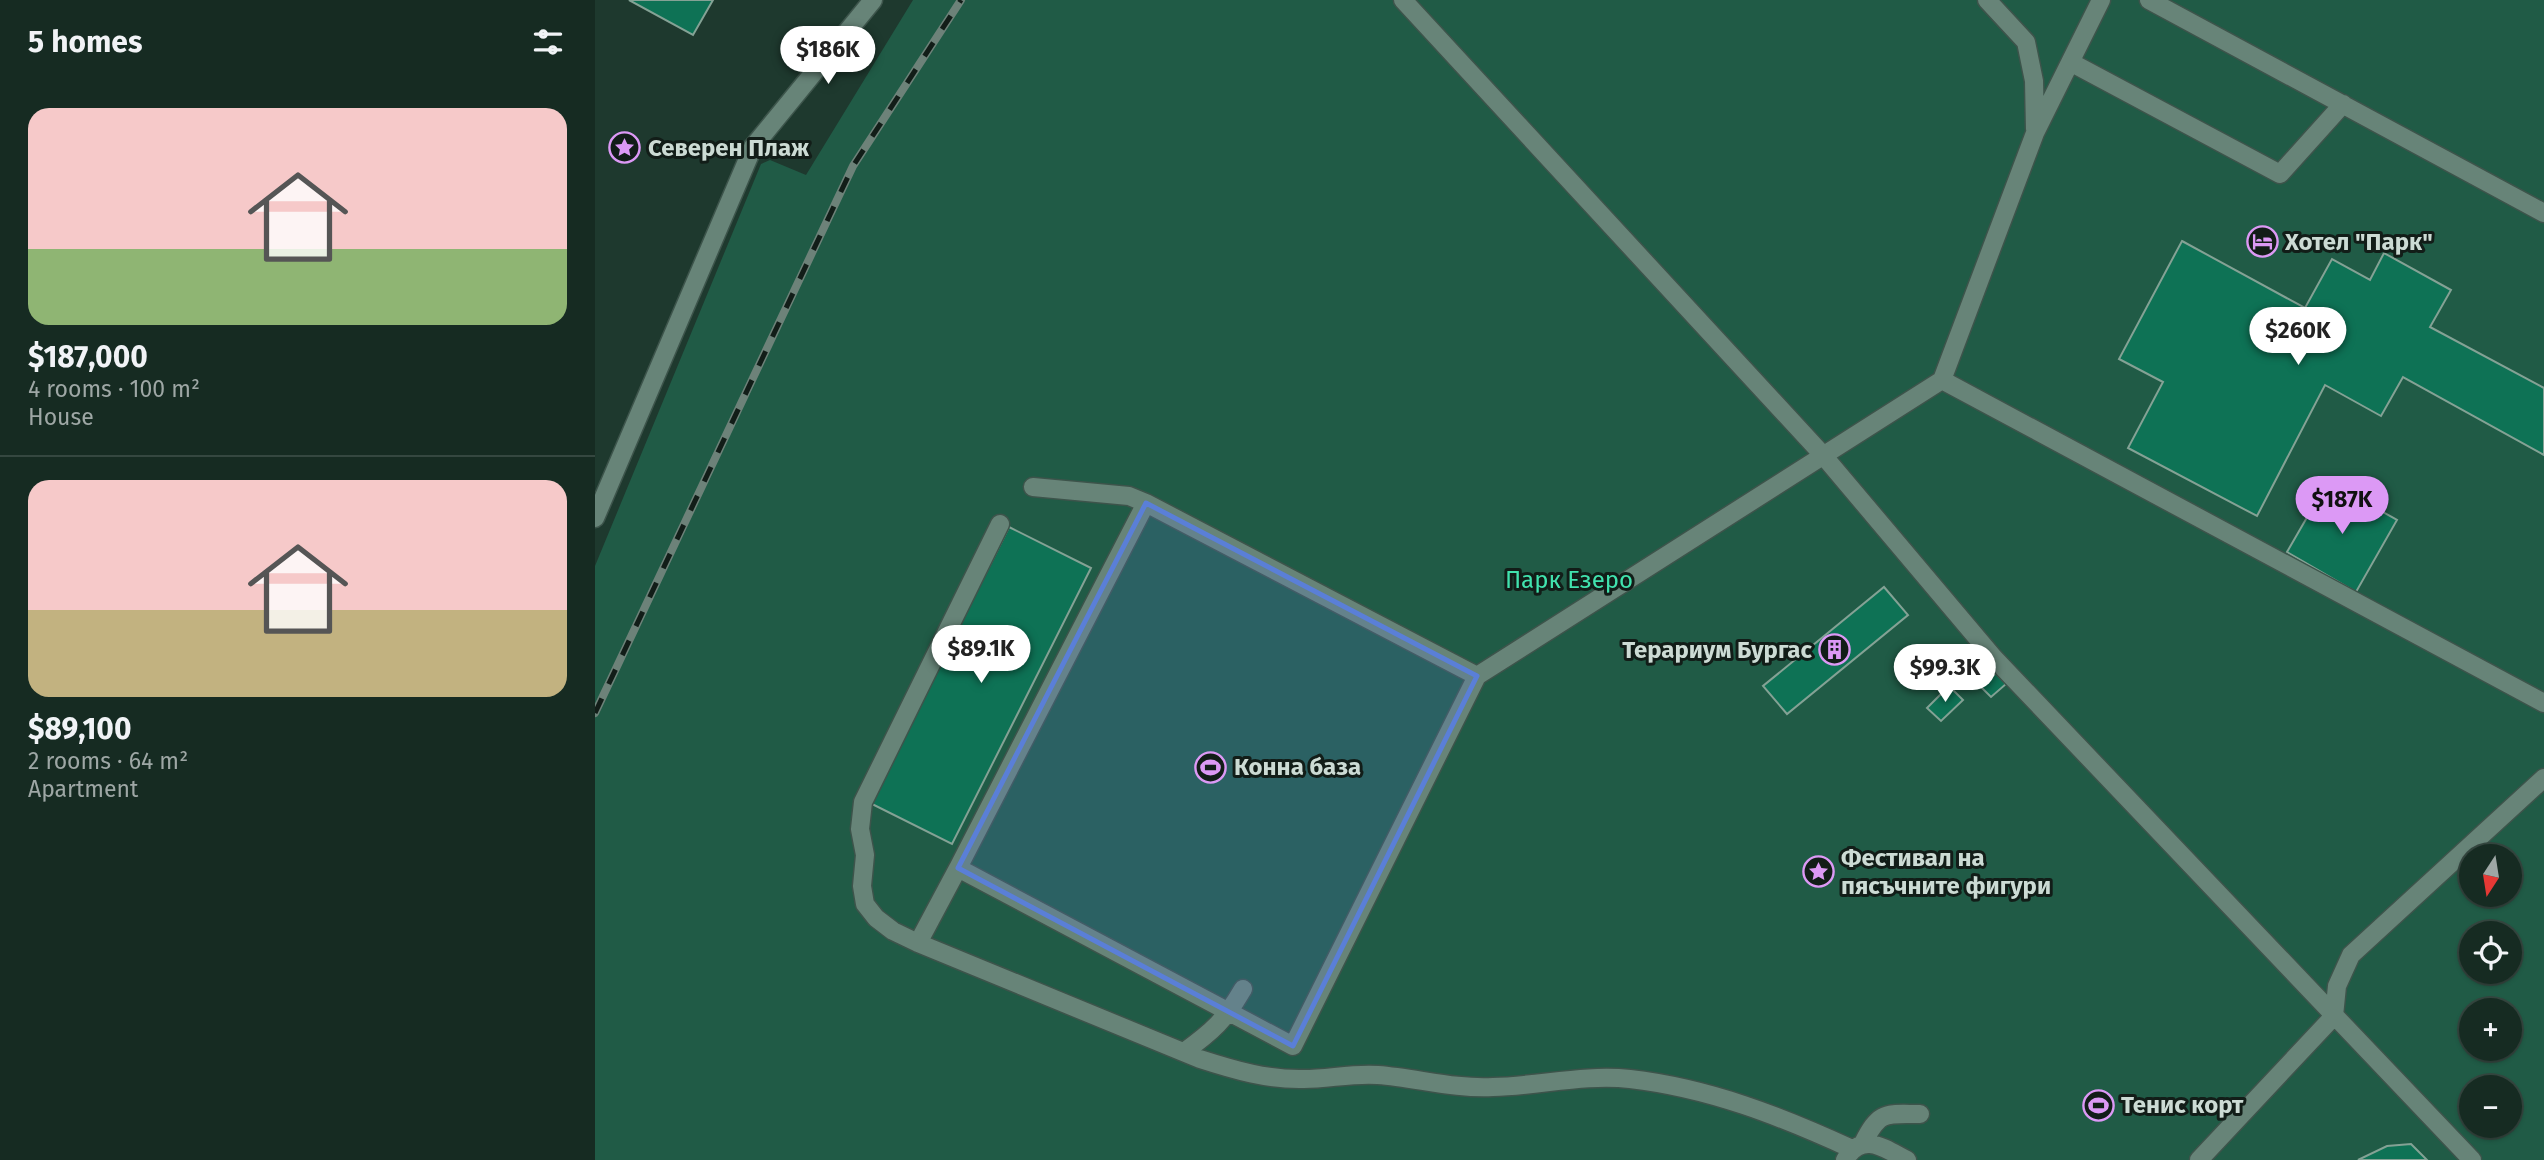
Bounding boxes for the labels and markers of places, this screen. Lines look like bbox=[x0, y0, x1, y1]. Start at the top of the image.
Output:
pin: $186K bbox=[779, 27, 877, 86]
place icon: Северен Плаж bbox=[608, 131, 642, 165]
place label: Северен Плаж bbox=[648, 134, 810, 162]
hotel icon: Хотел "Парк" bbox=[2245, 225, 2279, 259]
place label: Хотел "Парк" bbox=[2284, 228, 2433, 256]
pin: $260K bbox=[2249, 308, 2347, 367]
pin: $187K bbox=[2293, 476, 2391, 536]
pin: $89.1K bbox=[924, 626, 1038, 685]
building icon: Терариум Бургас bbox=[1818, 633, 1852, 667]
place label: Терариум Бургас bbox=[1622, 636, 1812, 664]
pin: $99.3K bbox=[1888, 644, 2002, 704]
sports icon: Конна база bbox=[1194, 750, 1228, 784]
place label: Конна база bbox=[1234, 753, 1361, 781]
place label: Фестивал на пясъчните фигури bbox=[1841, 844, 2051, 900]
place icon: Фестивал на пясъчните фигури bbox=[1801, 855, 1835, 889]
sports icon: Тенис корт bbox=[2081, 1088, 2115, 1122]
place label: Тенис корт bbox=[2121, 1091, 2244, 1119]

